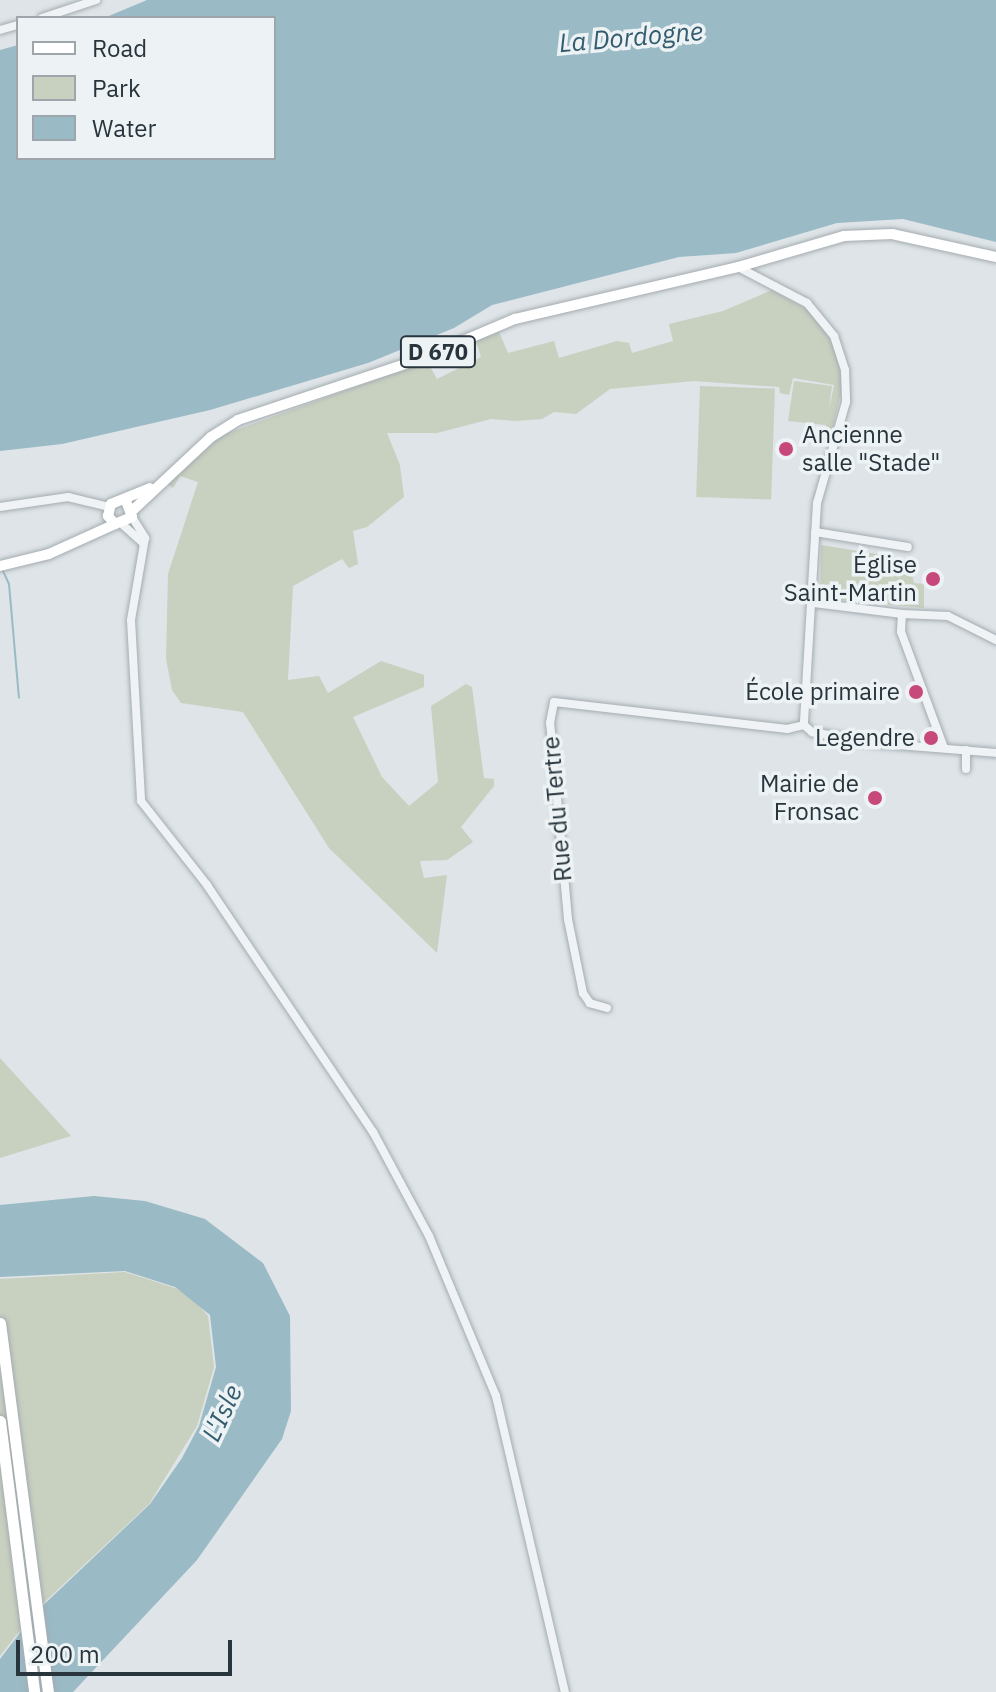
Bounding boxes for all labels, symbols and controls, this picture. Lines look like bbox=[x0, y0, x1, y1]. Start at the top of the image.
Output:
water label: La Dordogne bbox=[558, 15, 704, 59]
legend bbox=[16, 16, 276, 160]
text: Road bbox=[92, 32, 147, 64]
text: Park bbox=[92, 72, 141, 104]
text: Water bbox=[92, 112, 156, 144]
road number: D 670 bbox=[398, 334, 478, 370]
place label: Ancienne salle "Stade" bbox=[802, 421, 940, 477]
marker: Ancienne salle "Stade" bbox=[777, 440, 795, 458]
place label: Église Saint-Martin bbox=[784, 551, 917, 607]
marker: Église Saint-Martin bbox=[924, 570, 942, 588]
place label: École primaire bbox=[745, 678, 900, 706]
marker: École primaire bbox=[907, 683, 925, 701]
place label: Legendre bbox=[815, 724, 915, 752]
marker: Legendre bbox=[922, 729, 940, 747]
street label: Rue du Tertre bbox=[536, 735, 578, 883]
place label: Mairie de Fronsac bbox=[760, 770, 859, 826]
marker: Mairie de Fronsac bbox=[866, 789, 884, 807]
water label: L'Isle bbox=[195, 1380, 249, 1446]
scale bar bbox=[20, 1624, 236, 1674]
text: 200 m bbox=[30, 1638, 100, 1670]

